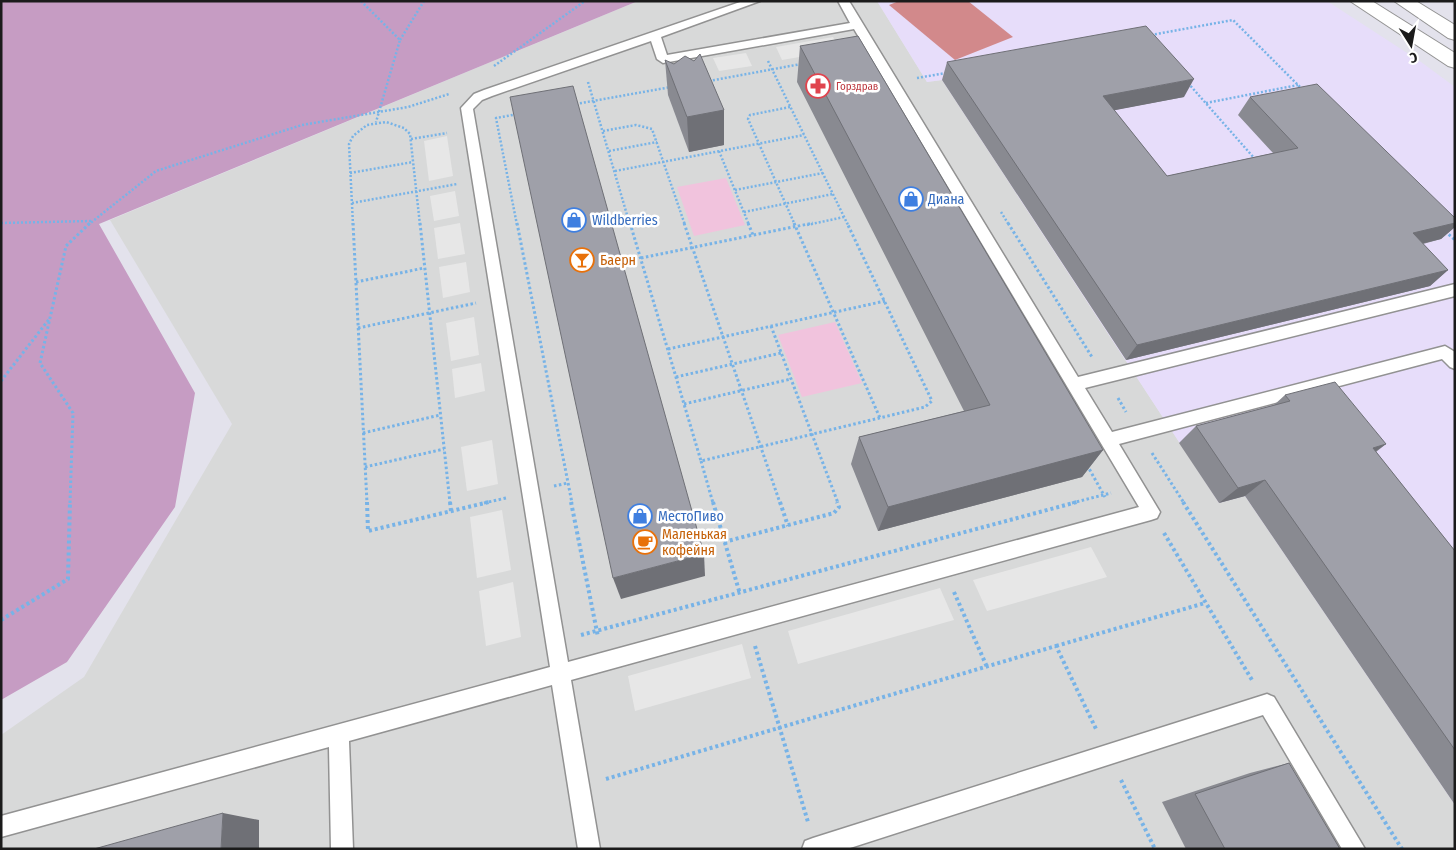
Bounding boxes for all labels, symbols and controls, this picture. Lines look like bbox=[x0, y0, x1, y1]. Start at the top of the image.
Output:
north arrow bbox=[1386, 20, 1436, 70]
text: С bbox=[1408, 48, 1419, 66]
pharmacy icon: Горздрав bbox=[805, 73, 831, 99]
place label: Горздрав bbox=[836, 80, 878, 93]
shop icon: Диана bbox=[898, 186, 924, 212]
place label: Диана bbox=[927, 191, 965, 208]
shop icon: Wildberries bbox=[561, 207, 587, 233]
place label: Wildberries bbox=[592, 212, 658, 229]
bar icon: Баерн bbox=[569, 247, 595, 273]
place label: Баерн bbox=[600, 252, 636, 269]
shop icon: МестоПиво bbox=[627, 503, 653, 529]
place label: МестоПиво bbox=[658, 508, 724, 525]
place label: Маленькая кофейня bbox=[662, 526, 727, 559]
cafe icon: Маленькая кофейня bbox=[632, 529, 658, 555]

